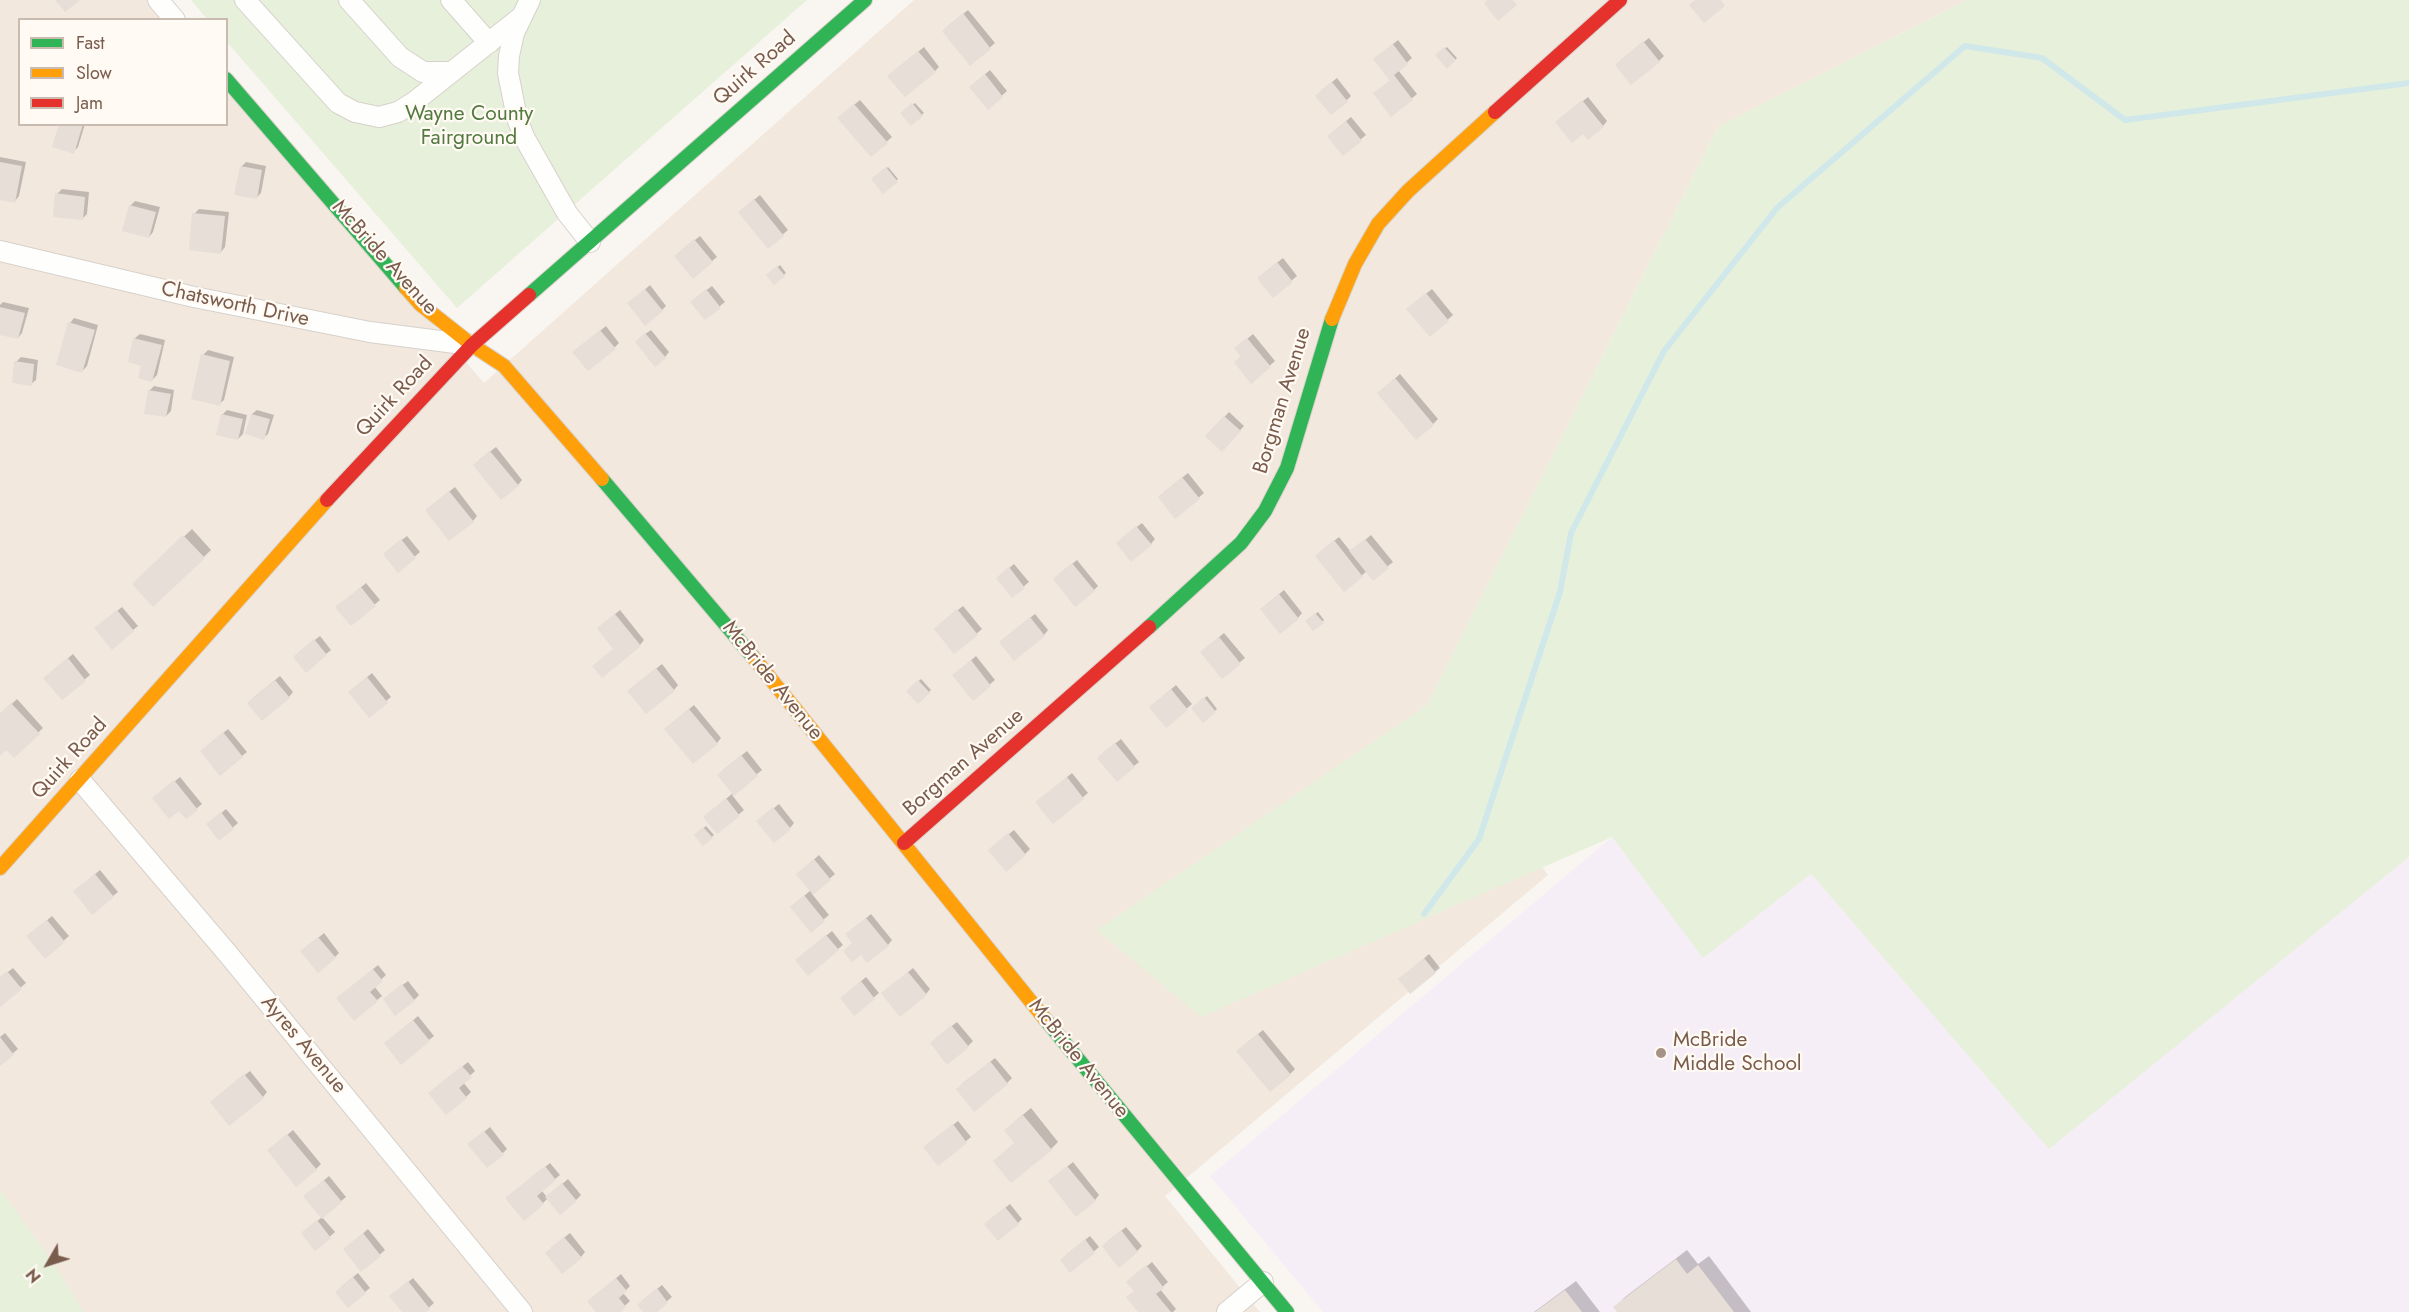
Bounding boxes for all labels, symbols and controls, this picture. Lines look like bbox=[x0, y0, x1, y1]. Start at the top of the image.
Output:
legend bbox=[18, 18, 228, 126]
street label: Quirk Road bbox=[709, 26, 801, 112]
text: Fast bbox=[76, 30, 105, 56]
text: Slow bbox=[76, 60, 112, 86]
text: Jam bbox=[76, 90, 103, 116]
park label: Wayne County Fairground bbox=[405, 102, 533, 152]
street label: McBride Avenue bbox=[326, 195, 442, 321]
street label: Chatsworth Drive bbox=[159, 277, 311, 333]
street label: Borgman Avenue bbox=[1249, 325, 1317, 477]
street label: Quirk Road bbox=[351, 351, 439, 443]
street label: McBride Avenue bbox=[716, 616, 828, 746]
street label: Borgman Avenue bbox=[899, 704, 1029, 822]
street label: Quirk Road bbox=[27, 713, 113, 805]
street label: Ayres Avenue bbox=[255, 991, 351, 1099]
street label: McBride Avenue bbox=[1022, 994, 1134, 1124]
place label: McBride Middle School bbox=[1673, 1028, 1802, 1078]
marker: McBride Middle School bbox=[1654, 1046, 1668, 1060]
north arrow bbox=[18, 1234, 78, 1294]
text: N bbox=[21, 1263, 47, 1288]

